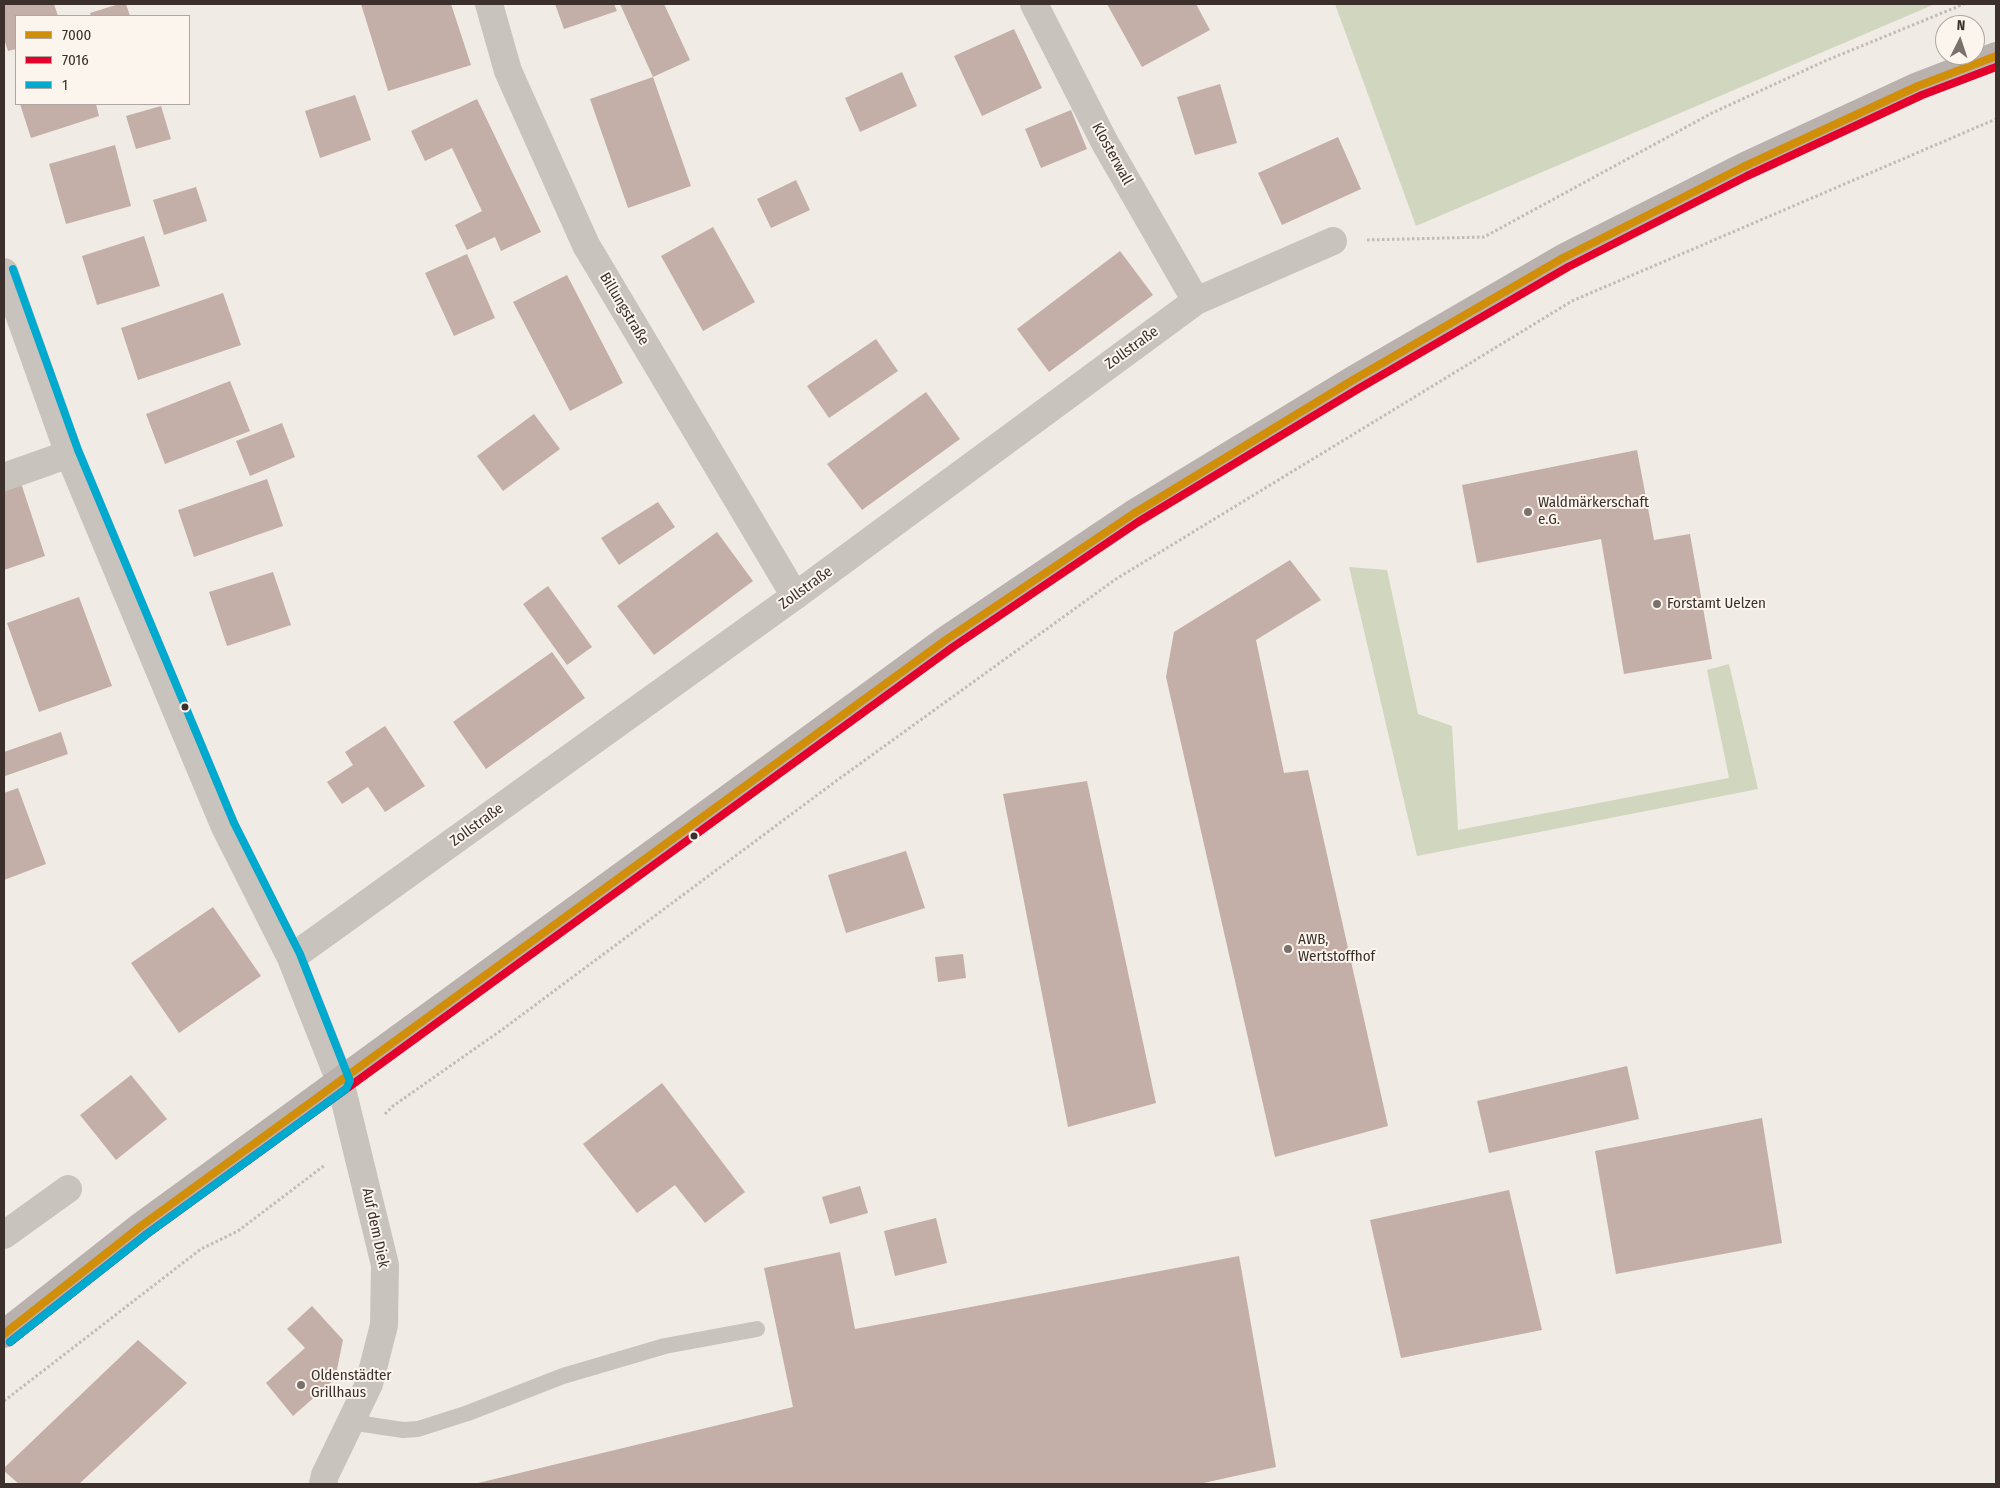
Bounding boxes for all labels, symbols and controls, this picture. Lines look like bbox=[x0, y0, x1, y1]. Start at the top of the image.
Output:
legend bbox=[15, 15, 190, 105]
north arrow bbox=[1935, 15, 1985, 65]
text: N bbox=[1956, 17, 1966, 34]
text: 7000 bbox=[62, 26, 91, 44]
text: 7016 bbox=[62, 51, 89, 69]
text: 1 bbox=[62, 76, 68, 94]
street label: Klosterwall bbox=[1088, 120, 1136, 188]
street label: Billungstraße bbox=[595, 269, 653, 349]
street label: Zollstraße bbox=[1102, 323, 1162, 373]
place label: Waldmärkerschaft e.G. bbox=[1538, 494, 1649, 529]
marker: Waldmärkerschaft e.G. bbox=[1522, 506, 1534, 518]
street label: Zollstraße bbox=[776, 563, 836, 613]
place label: Forstamt Uelzen bbox=[1667, 595, 1766, 613]
marker: Forstamt Uelzen bbox=[1651, 598, 1663, 610]
unlabelled marker bbox=[180, 702, 190, 712]
street label: Zollstraße bbox=[447, 800, 507, 850]
unlabelled marker bbox=[689, 831, 699, 841]
place label: AWB, Wertstoffhof bbox=[1298, 931, 1375, 966]
marker: AWB, Wertstoffhof bbox=[1282, 943, 1294, 955]
street label: Auf dem Diek bbox=[358, 1186, 392, 1270]
place label: Oldenstädter Grillhaus bbox=[311, 1367, 392, 1402]
marker: Oldenstädter Grillhaus bbox=[295, 1379, 307, 1391]

